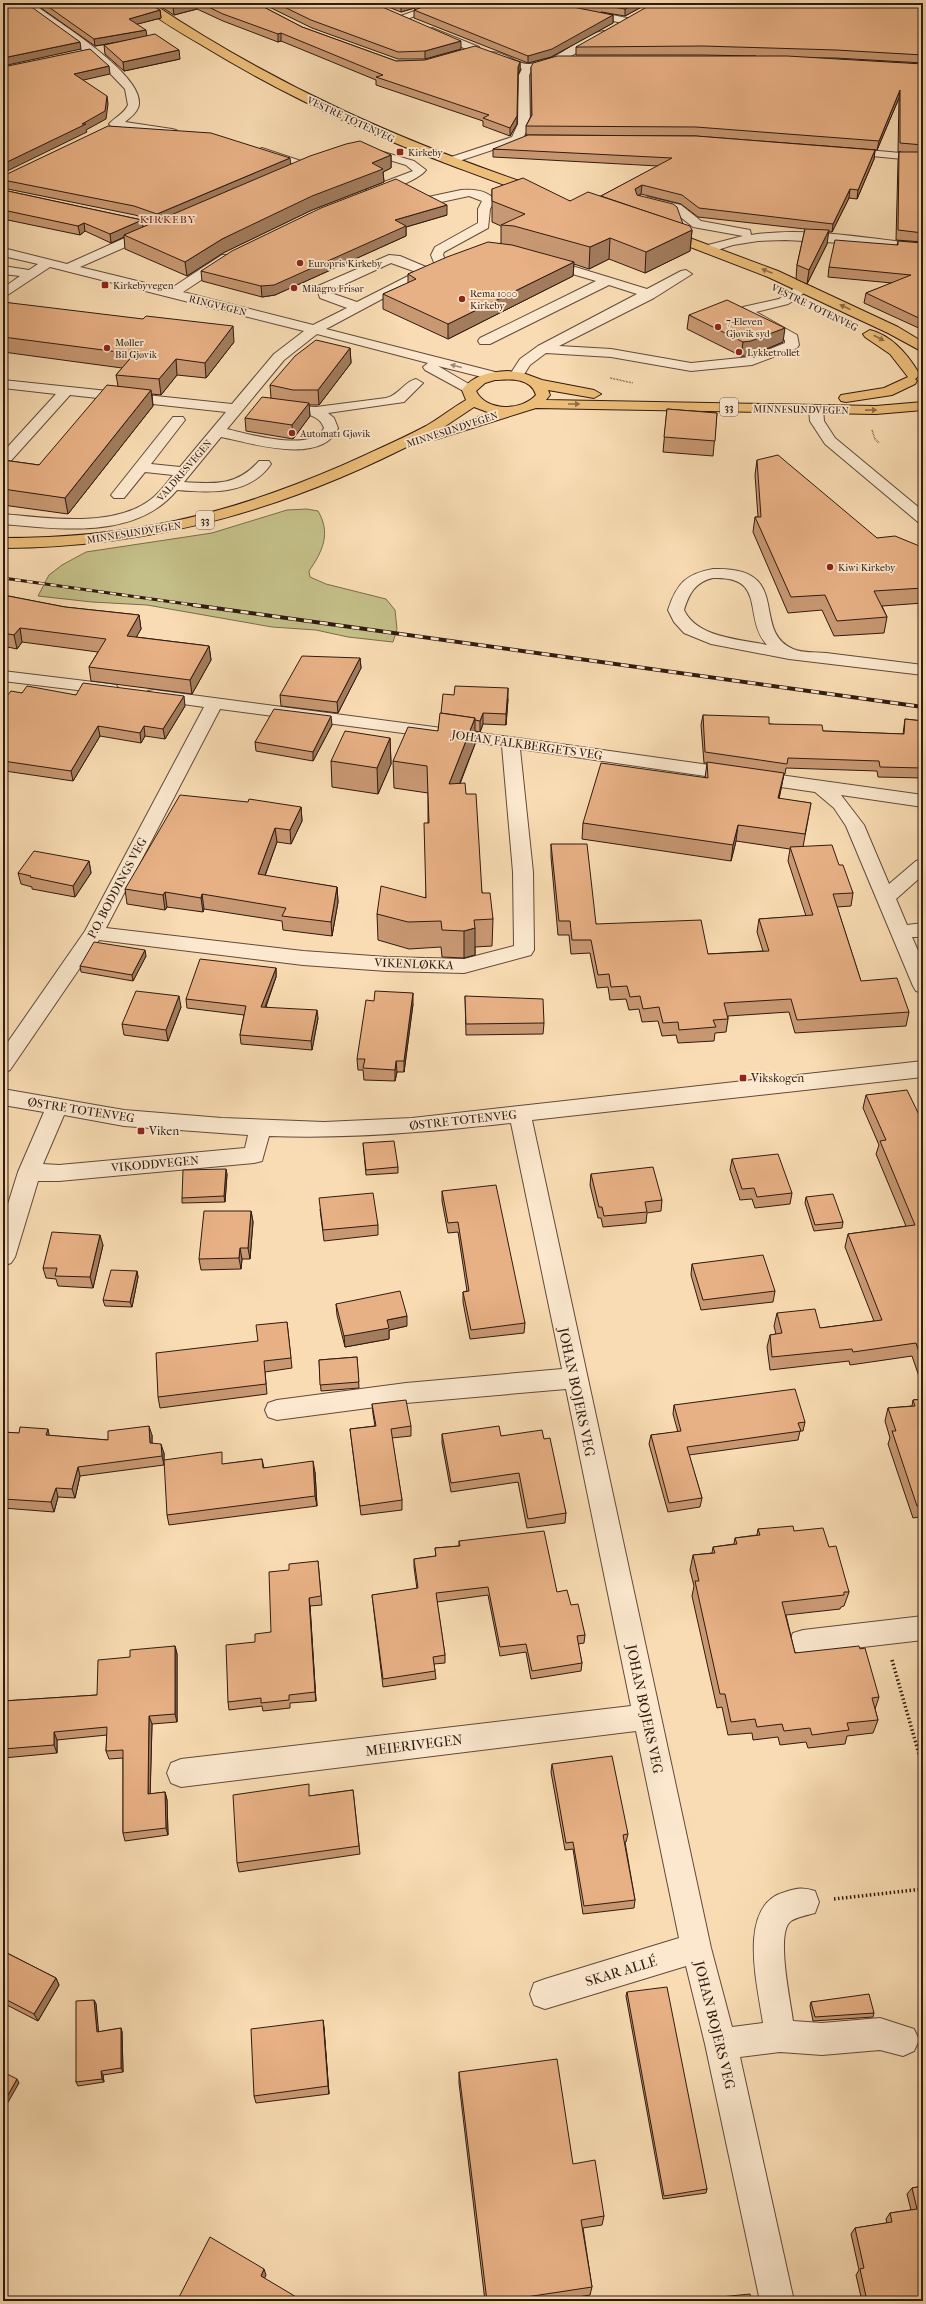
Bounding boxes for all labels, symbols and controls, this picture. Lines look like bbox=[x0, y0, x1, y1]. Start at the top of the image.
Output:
street label: VESTRE TOTENVEG bbox=[304, 94, 396, 145]
marker: Kirkeby bbox=[395, 147, 405, 157]
place label: Kirkeby bbox=[408, 147, 443, 159]
district label: KIRKEBY bbox=[140, 213, 196, 226]
marker: Europris Kirkeby bbox=[295, 258, 305, 268]
place label: Europris Kirkeby bbox=[308, 258, 383, 270]
one-way arrow bbox=[761, 268, 773, 275]
marker: Kirkebyvegen bbox=[100, 280, 110, 290]
place label: Kirkebyvegen bbox=[113, 280, 174, 292]
street label: VESTRE TOTENVEG bbox=[768, 281, 860, 334]
marker: Milagro Frisør bbox=[289, 283, 299, 293]
place label: Milagro Frisør bbox=[302, 283, 365, 295]
place label: Rema 1000 Kirkeby bbox=[470, 288, 517, 312]
street label: RINGVEGEN bbox=[188, 293, 248, 319]
marker: Rema 1000 Kirkeby bbox=[457, 294, 467, 304]
one-way arrow bbox=[839, 304, 851, 310]
place label: 7-Eleven Gjøvik syd bbox=[726, 316, 770, 340]
marker: 7-Eleven Gjøvik syd bbox=[713, 322, 723, 332]
one-way arrow bbox=[873, 335, 885, 341]
place label: Møller Bil Gjøvik bbox=[115, 337, 158, 361]
marker: Møller Bil Gjøvik bbox=[102, 343, 112, 353]
marker: Lykketrollet bbox=[734, 347, 744, 357]
place label: Lykketrollet bbox=[747, 347, 800, 359]
one-way arrow bbox=[450, 363, 462, 369]
road number: 33 bbox=[720, 398, 738, 416]
one-way arrow bbox=[568, 401, 581, 407]
street label: MINNESUNDVEGEN bbox=[753, 403, 849, 417]
one-way arrow bbox=[865, 406, 877, 413]
street label: MINNESUNDVEGEN bbox=[405, 409, 500, 450]
marker: Automat1 Gjøvik bbox=[287, 428, 297, 438]
place label: Automat1 Gjøvik bbox=[299, 428, 371, 440]
street label: VALDRESVEGEN bbox=[154, 437, 215, 505]
road number: 33 bbox=[196, 511, 214, 529]
street label: MINNESUNDVEGEN bbox=[86, 520, 183, 546]
marker: Kiwi Kirkeby bbox=[825, 562, 835, 572]
place label: Kiwi Kirkeby bbox=[838, 562, 896, 574]
street label: JOHAN FALKBERGETS VEG bbox=[450, 727, 604, 763]
street label: P.O. BODDINGS VEG bbox=[84, 835, 150, 941]
street label: VIKENLØKKA bbox=[373, 956, 454, 972]
place label: Vikskogen bbox=[750, 1071, 804, 1085]
marker: Vikskogen bbox=[738, 1073, 748, 1083]
street label: ØSTRE TOTENVEG bbox=[26, 1095, 136, 1125]
street label: ØSTRE TOTENVEG bbox=[408, 1107, 518, 1133]
place label: Viken bbox=[148, 1124, 179, 1138]
marker: Viken bbox=[136, 1126, 146, 1136]
street label: VIKODDVEGEN bbox=[110, 1153, 199, 1175]
street label: JOHAN BOJERS VEG bbox=[554, 1325, 599, 1458]
street label: JOHAN BOJERS VEG bbox=[622, 1642, 667, 1775]
street label: MEIERIVEGEN bbox=[365, 1731, 464, 1760]
street label: SKAR ALLÉ bbox=[583, 1951, 659, 1990]
street label: JOHAN BOJERS VEG bbox=[690, 1958, 739, 2091]

